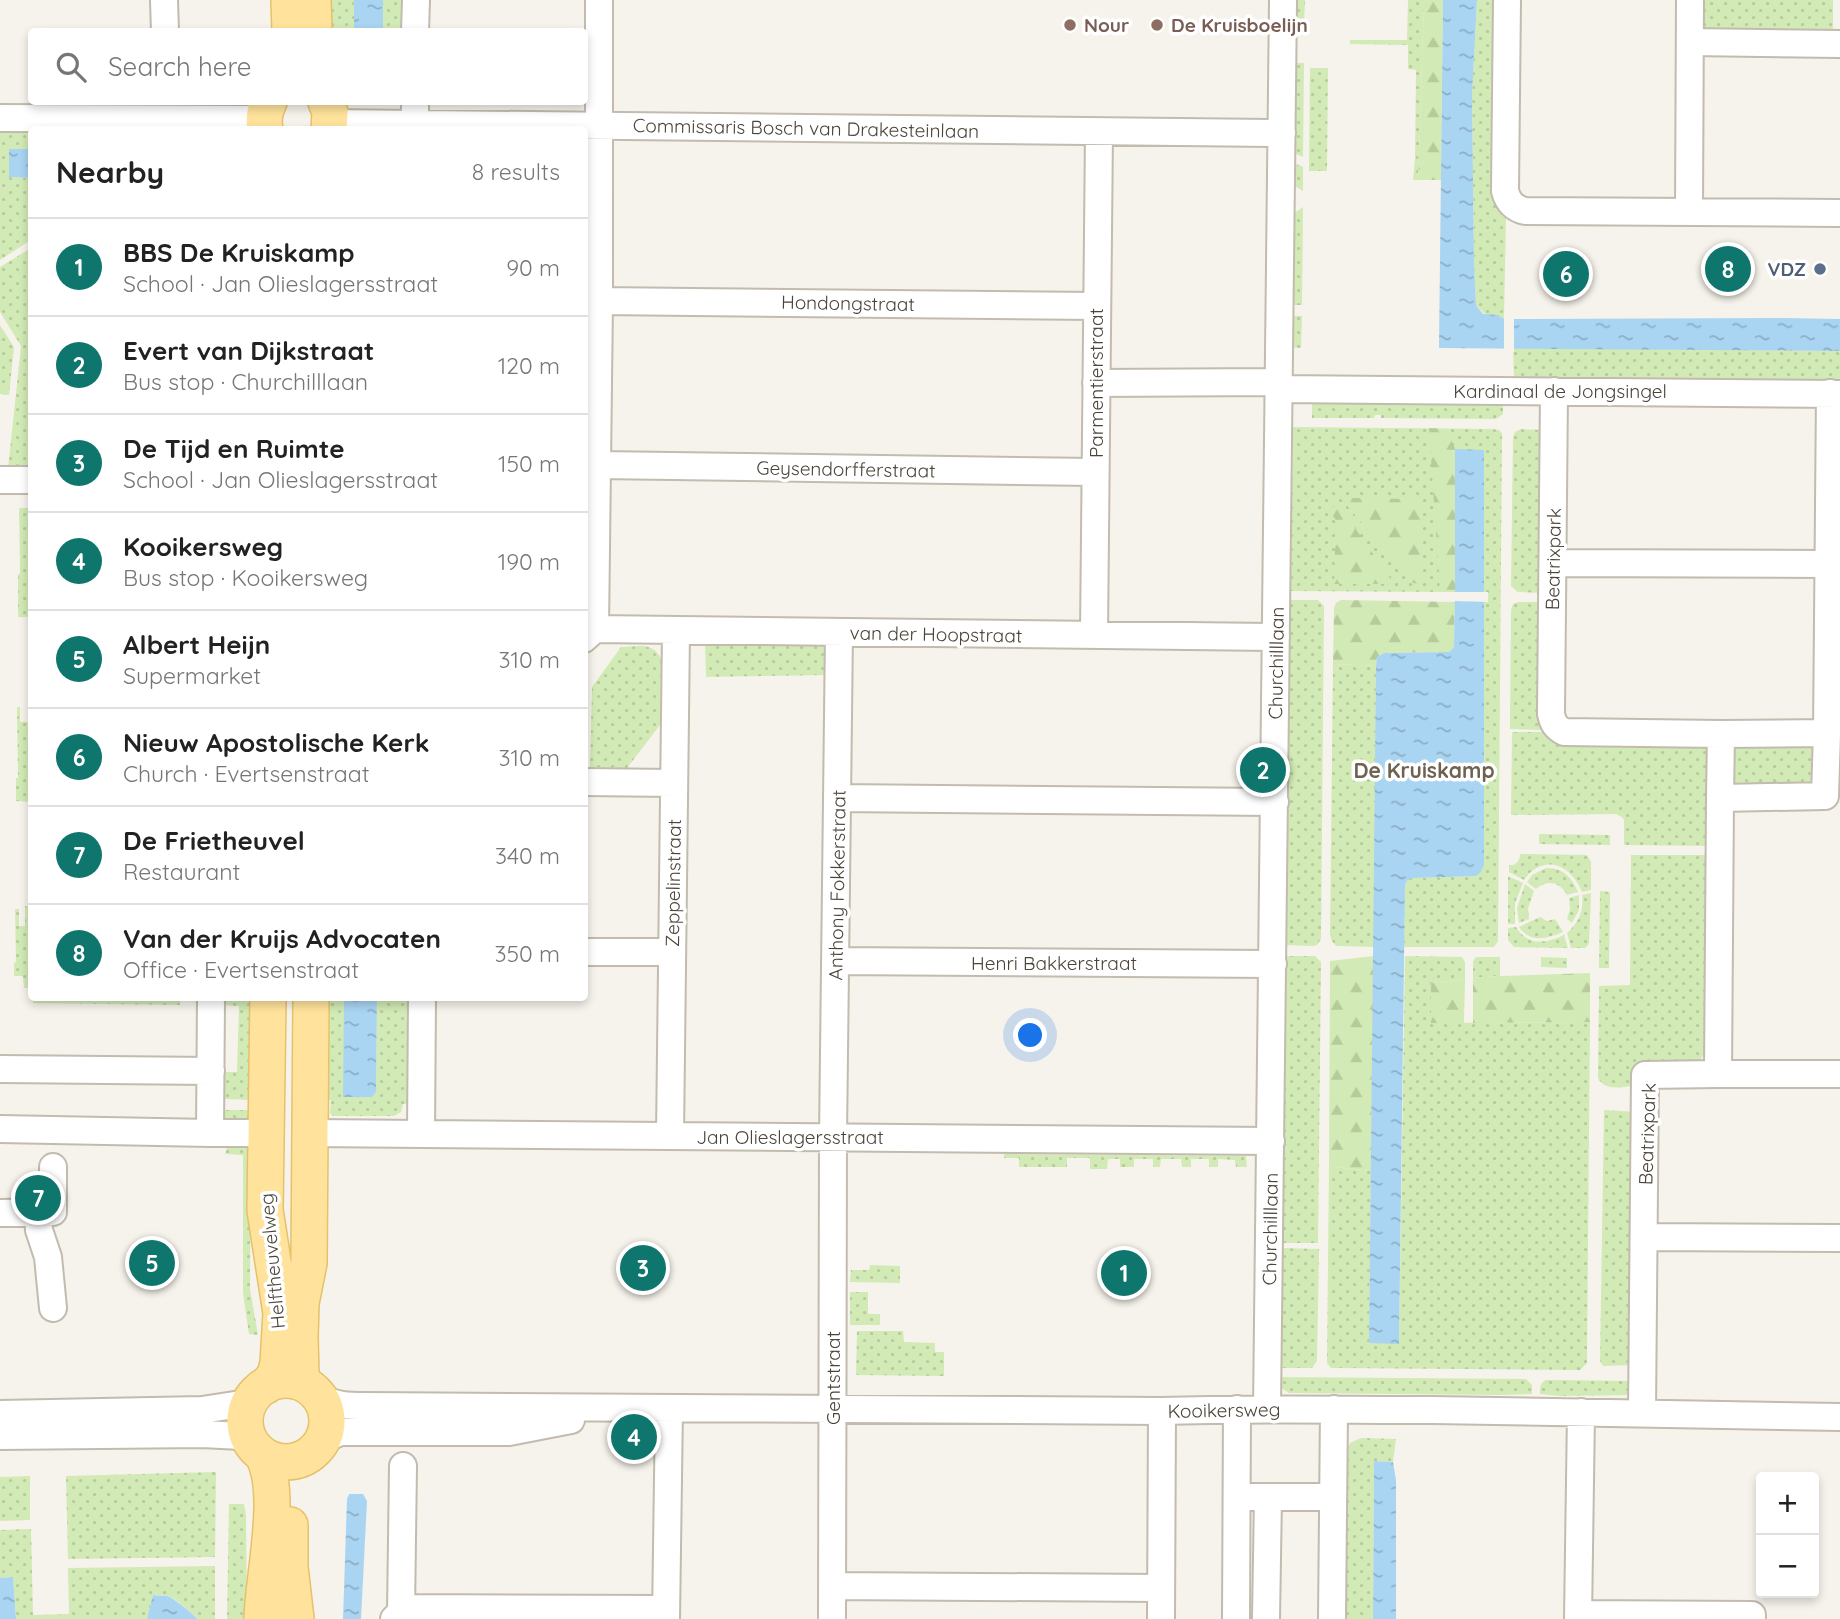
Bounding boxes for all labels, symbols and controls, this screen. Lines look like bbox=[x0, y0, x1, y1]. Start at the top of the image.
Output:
place label: Nour bbox=[1084, 13, 1129, 37]
place label: De Kruisboelijn bbox=[1171, 13, 1308, 37]
marker: Nour bbox=[1062, 17, 1078, 33]
marker: De Kruisboelijn bbox=[1149, 17, 1165, 33]
search box bbox=[28, 28, 588, 105]
icon: search bbox=[52, 48, 90, 86]
text: Search here bbox=[108, 50, 252, 83]
street label: Commissaris Bosch van Drakesteinlaan bbox=[633, 113, 979, 143]
text: Nearby bbox=[56, 153, 164, 191]
text: 8 results bbox=[472, 157, 560, 186]
text: BBS De Kruiskamp bbox=[123, 236, 355, 269]
pin: 8 bbox=[1705, 243, 1751, 295]
pin: 6 bbox=[1543, 248, 1589, 300]
text: 1 bbox=[75, 253, 83, 282]
text: 90 m bbox=[506, 253, 560, 282]
place label: VDZ bbox=[1768, 257, 1806, 281]
marker: VDZ bbox=[1812, 261, 1828, 277]
text: School · Jan Olieslagersstraat bbox=[123, 269, 438, 298]
street label: Hondongstraat bbox=[781, 290, 915, 316]
street label: Parmentierstraat bbox=[1084, 308, 1108, 458]
text: Evert van Dijkstraat bbox=[123, 334, 374, 367]
text: 2 bbox=[72, 351, 86, 380]
text: 120 m bbox=[498, 351, 560, 380]
text: Bus stop · Churchilllaan bbox=[123, 367, 368, 396]
street label: Kardinaal de Jongsingel bbox=[1453, 379, 1667, 403]
text: De Tijd en Ruimte bbox=[123, 432, 345, 465]
text: 3 bbox=[73, 449, 85, 478]
text: 150 m bbox=[498, 449, 560, 478]
street label: Geysendorfferstraat bbox=[756, 455, 936, 483]
text: School · Jan Olieslagersstraat bbox=[123, 465, 438, 494]
street label: Beatrixpark bbox=[1540, 508, 1566, 610]
text: Kooikersweg bbox=[123, 530, 283, 563]
text: 4 bbox=[72, 547, 86, 576]
text: 190 m bbox=[498, 547, 560, 576]
text: Bus stop · Kooikersweg bbox=[123, 563, 368, 592]
street label: Churchilllaan bbox=[1263, 606, 1289, 720]
street label: van der Hoopstraat bbox=[849, 620, 1023, 648]
text: Albert Heijn bbox=[123, 628, 270, 661]
text: 5 bbox=[72, 645, 86, 674]
text: 310 m bbox=[498, 645, 560, 674]
text: Supermarket bbox=[123, 661, 261, 690]
text: Nieuw Apostolische Kerk bbox=[123, 726, 430, 759]
text: 6 bbox=[73, 743, 85, 772]
text: 310 m bbox=[498, 743, 560, 772]
pin: 2 bbox=[1240, 744, 1286, 796]
district label: De Kruiskamp bbox=[1353, 757, 1495, 783]
text: Church · Evertsenstraat bbox=[123, 759, 370, 788]
street label: Anthony Fokkerstraat bbox=[823, 789, 851, 981]
street label: Zeppelinstraat bbox=[660, 819, 686, 947]
text: De Frietheuvel bbox=[123, 824, 305, 857]
text: 7 bbox=[73, 841, 85, 870]
text: 340 m bbox=[495, 841, 560, 870]
text: Restaurant bbox=[123, 857, 240, 886]
text: Van der Kruijs Advocaten bbox=[123, 922, 441, 955]
text: 8 bbox=[73, 939, 85, 968]
text: 350 m bbox=[494, 939, 560, 968]
street label: Henri Bakkerstraat bbox=[971, 951, 1137, 975]
text: Office · Evertsenstraat bbox=[123, 955, 359, 984]
your location bbox=[1013, 1018, 1047, 1052]
street label: Beatrixpark bbox=[1633, 1083, 1661, 1185]
street label: Jan Olieslagersstraat bbox=[696, 1125, 884, 1149]
pin: 7 bbox=[15, 1172, 61, 1224]
street label: Churchilllaan bbox=[1257, 1172, 1283, 1286]
street label: Helftheuvelweg bbox=[254, 1192, 290, 1330]
pin: 5 bbox=[129, 1237, 175, 1289]
pin: 3 bbox=[620, 1242, 666, 1294]
pin: 1 bbox=[1101, 1247, 1147, 1299]
street label: Gentstraat bbox=[821, 1331, 845, 1425]
street label: Kooikersweg bbox=[1167, 1397, 1281, 1423]
pin: 4 bbox=[611, 1411, 657, 1463]
map controls bbox=[1756, 1472, 1819, 1598]
button: + bbox=[1756, 1472, 1819, 1535]
button: − bbox=[1756, 1535, 1819, 1598]

